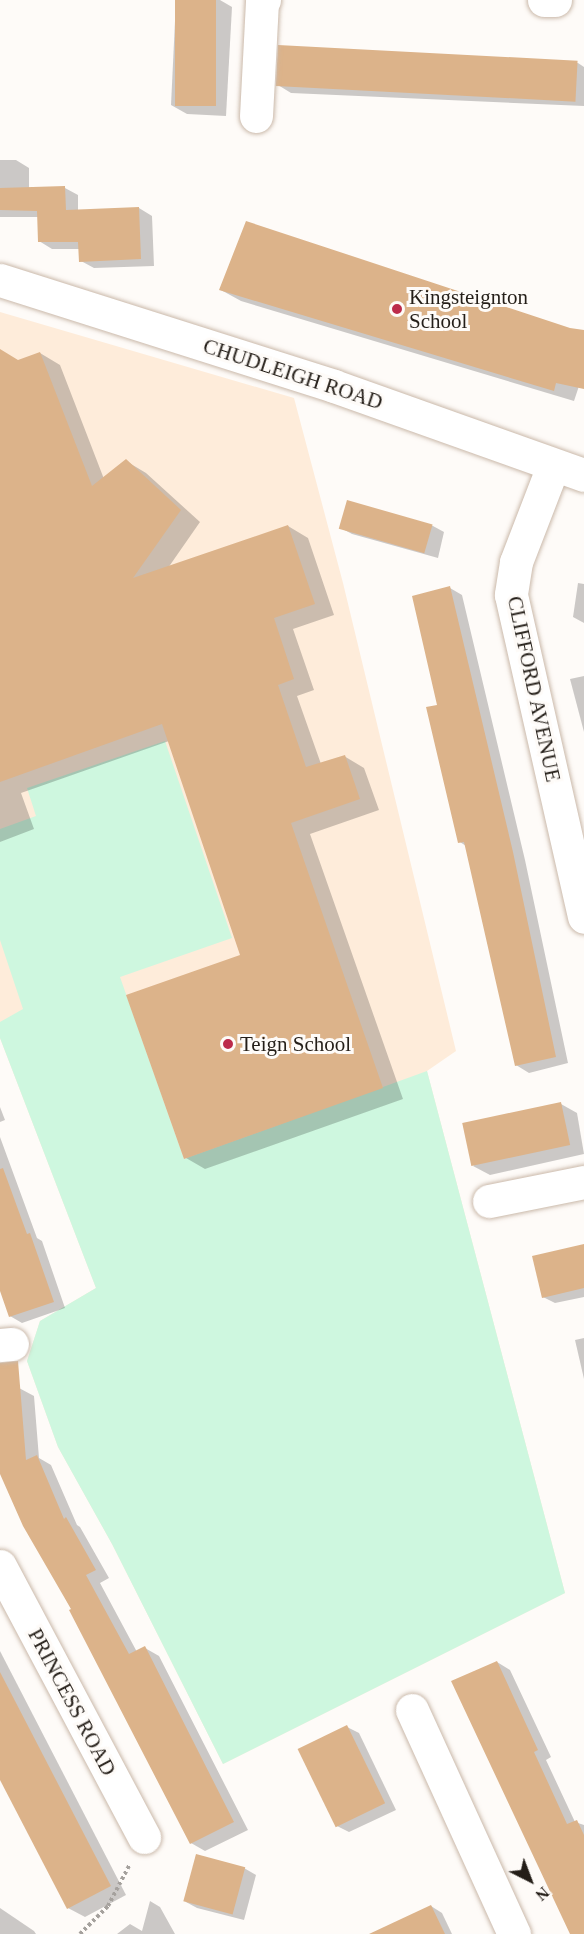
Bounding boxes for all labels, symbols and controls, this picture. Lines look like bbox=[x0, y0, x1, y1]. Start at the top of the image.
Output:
place label: Kingsteignton School bbox=[409, 284, 528, 334]
marker: Kingsteignton School bbox=[390, 302, 404, 316]
street label: CHUDLEIGH ROAD bbox=[200, 333, 386, 415]
street label: CLIFFORD AVENUE bbox=[502, 593, 566, 785]
place label: Teign School bbox=[240, 1031, 351, 1057]
marker: Teign School bbox=[221, 1037, 235, 1051]
street label: PRINCESS ROAD bbox=[23, 1624, 121, 1780]
north arrow bbox=[500, 1850, 560, 1910]
text: N bbox=[532, 1884, 552, 1904]

